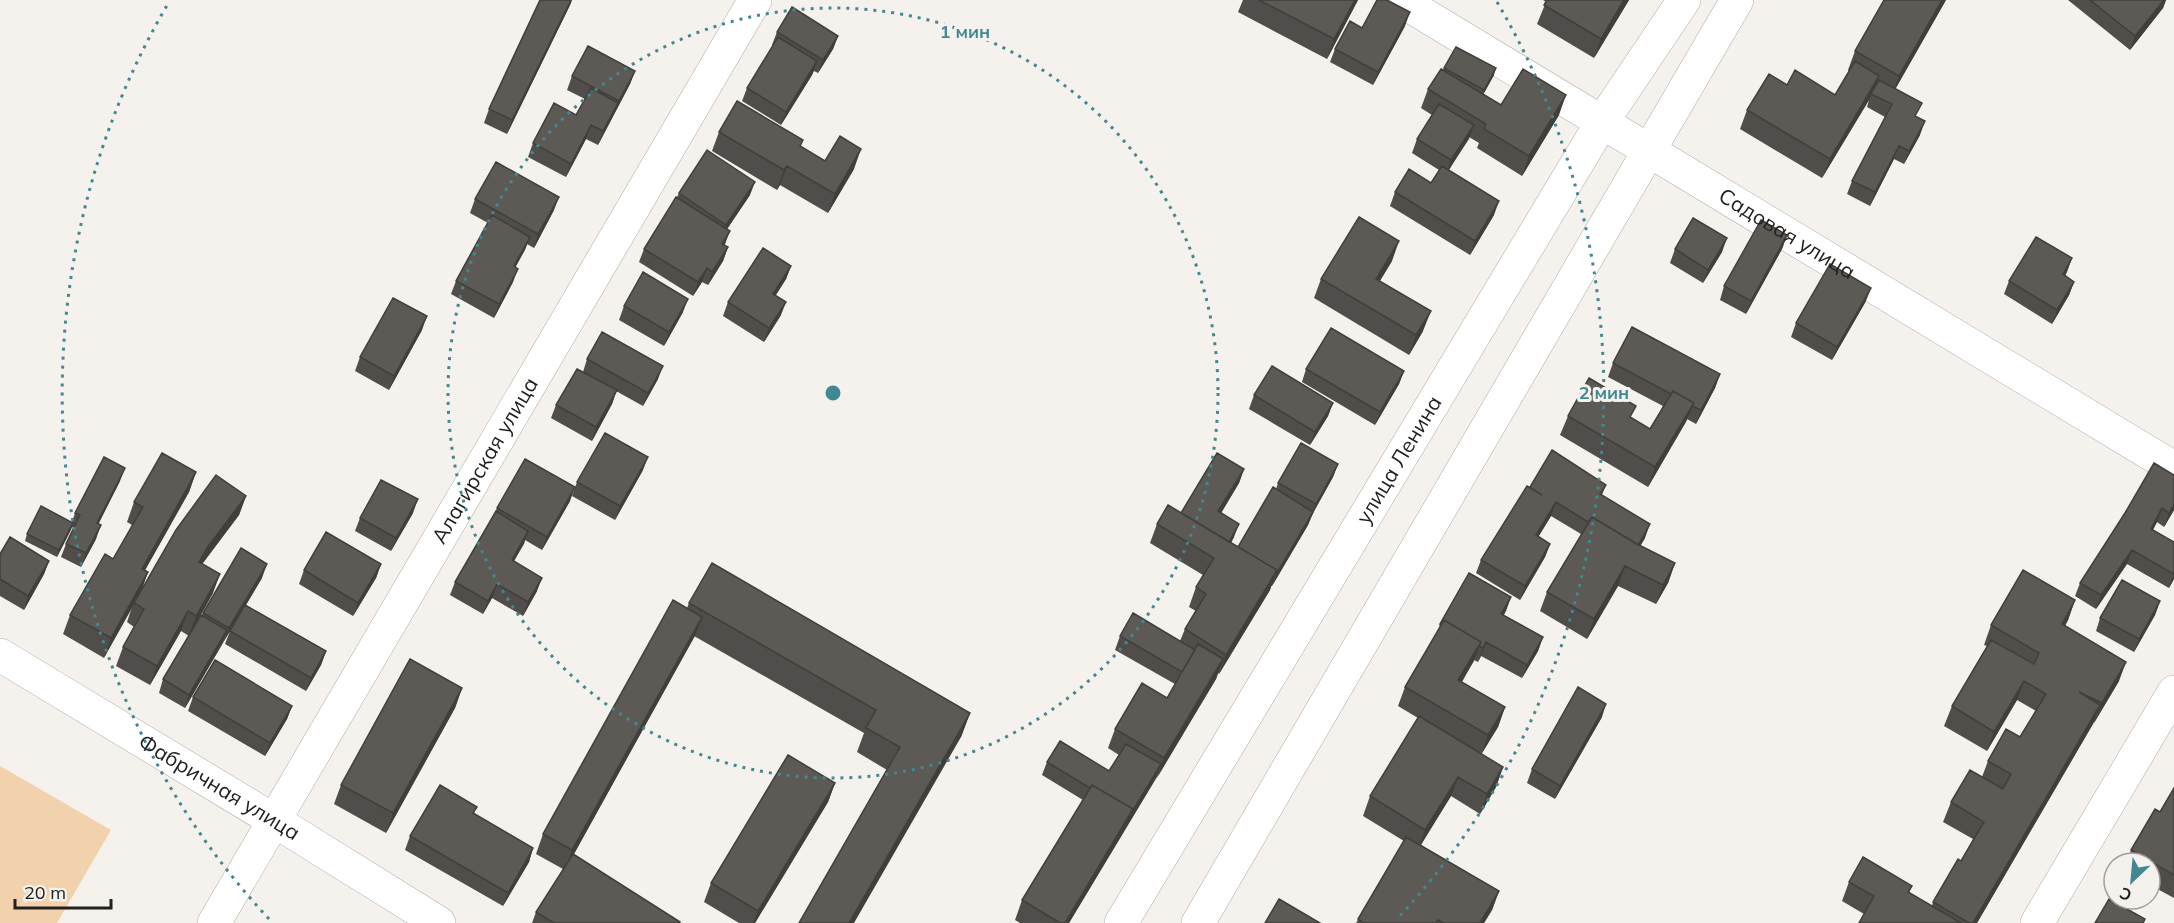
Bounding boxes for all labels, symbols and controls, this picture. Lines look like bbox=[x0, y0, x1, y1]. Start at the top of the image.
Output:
text: 1 мин bbox=[940, 20, 990, 43]
street label: Садовая улица bbox=[1714, 182, 1860, 284]
street label: Алагирская улица bbox=[425, 372, 543, 548]
text: 2 мин bbox=[1579, 381, 1629, 404]
centre of rings bbox=[823, 383, 843, 403]
street label: улица Ленина bbox=[1350, 391, 1447, 528]
street label: Фабричная улица bbox=[134, 728, 305, 845]
north arrow bbox=[2102, 851, 2162, 911]
scale bar bbox=[15, 872, 111, 910]
text: 20 m bbox=[24, 881, 66, 904]
text: С bbox=[2116, 883, 2135, 906]

